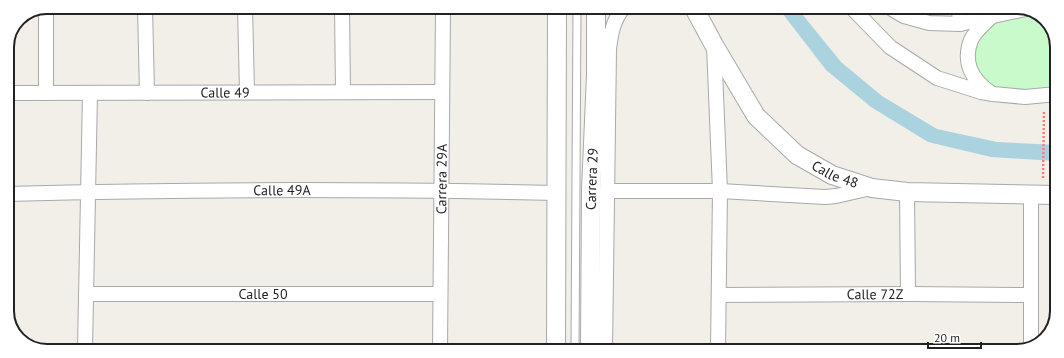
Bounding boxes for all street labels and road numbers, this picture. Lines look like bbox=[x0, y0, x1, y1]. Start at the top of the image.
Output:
street label: Calle 49 bbox=[200, 83, 250, 102]
street label: Carrera 29A bbox=[432, 143, 451, 214]
street label: Carrera 29 bbox=[582, 148, 602, 210]
street label: Calle 48 bbox=[808, 156, 861, 192]
street label: Calle 49A bbox=[253, 181, 311, 199]
street label: Calle 50 bbox=[238, 285, 288, 303]
street label: Calle 72Z bbox=[847, 285, 904, 303]

